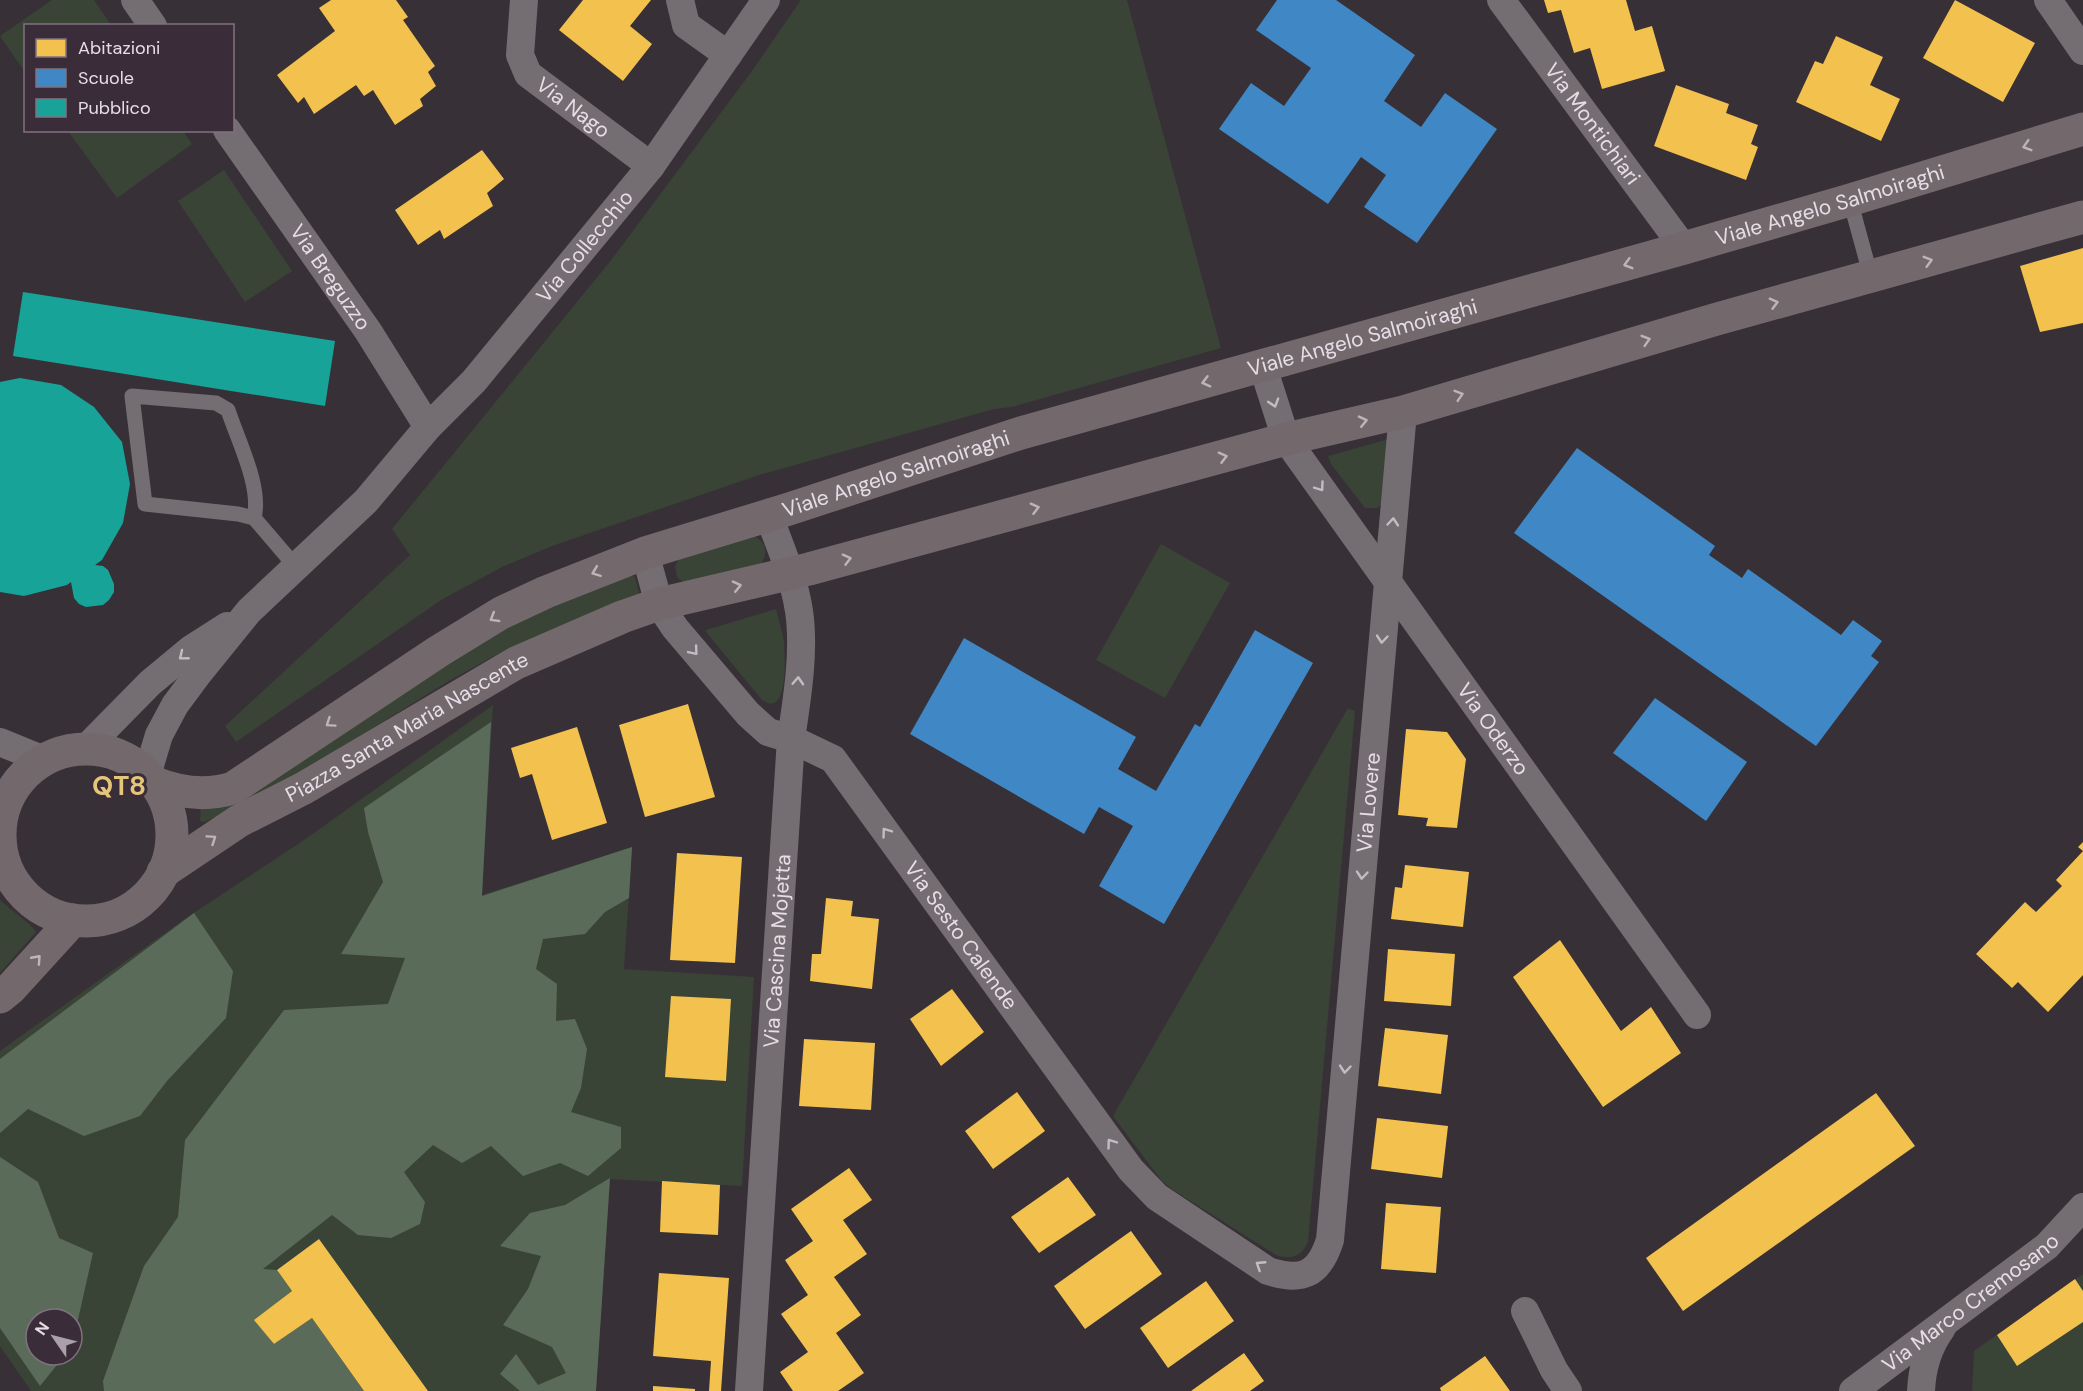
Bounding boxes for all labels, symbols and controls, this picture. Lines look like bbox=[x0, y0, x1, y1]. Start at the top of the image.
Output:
legend bbox=[24, 24, 234, 132]
text: Abitazioni bbox=[78, 36, 160, 60]
street label: Via Montichiari bbox=[1538, 57, 1647, 191]
text: Scuole bbox=[78, 66, 134, 90]
street label: Via Nago bbox=[530, 71, 616, 145]
text: Pubblico bbox=[78, 96, 151, 120]
one-way arrow bbox=[2022, 139, 2033, 151]
street label: Viale Angelo Salmoiraghi bbox=[1712, 158, 1948, 252]
street label: Via Collecchio bbox=[530, 184, 640, 309]
street label: Via Breguzzo bbox=[283, 219, 377, 336]
one-way arrow bbox=[1922, 256, 1933, 268]
one-way arrow bbox=[1623, 257, 1634, 269]
street label: Viale Angelo Salmoiraghi bbox=[1244, 292, 1480, 383]
one-way arrow bbox=[1768, 298, 1778, 311]
one-way arrow bbox=[1640, 335, 1651, 347]
one-way arrow bbox=[1201, 375, 1212, 387]
one-way arrow bbox=[1453, 390, 1464, 402]
one-way arrow bbox=[1267, 397, 1279, 408]
one-way arrow bbox=[1358, 415, 1368, 428]
street label: Viale Angelo Salmoiraghi bbox=[779, 424, 1013, 524]
one-way arrow bbox=[1217, 452, 1228, 464]
one-way arrow bbox=[1313, 480, 1324, 491]
one-way arrow bbox=[1029, 503, 1040, 515]
one-way arrow bbox=[1386, 518, 1399, 527]
one-way arrow bbox=[841, 554, 852, 566]
one-way arrow bbox=[591, 565, 601, 578]
one-way arrow bbox=[732, 581, 742, 594]
one-way arrow bbox=[490, 610, 500, 622]
one-way arrow bbox=[1376, 634, 1389, 643]
one-way arrow bbox=[687, 644, 698, 655]
street label: Piazza Santa Maria Nascente bbox=[281, 645, 533, 809]
one-way arrow bbox=[179, 649, 190, 660]
one-way arrow bbox=[792, 677, 805, 686]
street label: Via Oderzo bbox=[1450, 677, 1536, 781]
one-way arrow bbox=[326, 716, 337, 727]
street label: Via Lovere bbox=[1350, 751, 1387, 854]
district label: QT8 bbox=[92, 768, 146, 803]
one-way arrow bbox=[882, 827, 893, 838]
one-way arrow bbox=[205, 835, 216, 846]
street label: Via Cascina Mojetta bbox=[757, 853, 798, 1049]
street label: Via Sesto Calende bbox=[898, 856, 1024, 1015]
one-way arrow bbox=[1355, 870, 1368, 879]
one-way arrow bbox=[30, 955, 41, 966]
one-way arrow bbox=[1339, 1065, 1352, 1074]
one-way arrow bbox=[1107, 1139, 1118, 1150]
street label: Via Marco Cremosano bbox=[1876, 1228, 2066, 1378]
one-way arrow bbox=[1256, 1261, 1266, 1273]
north arrow bbox=[24, 1307, 84, 1367]
text: N bbox=[30, 1318, 54, 1339]

